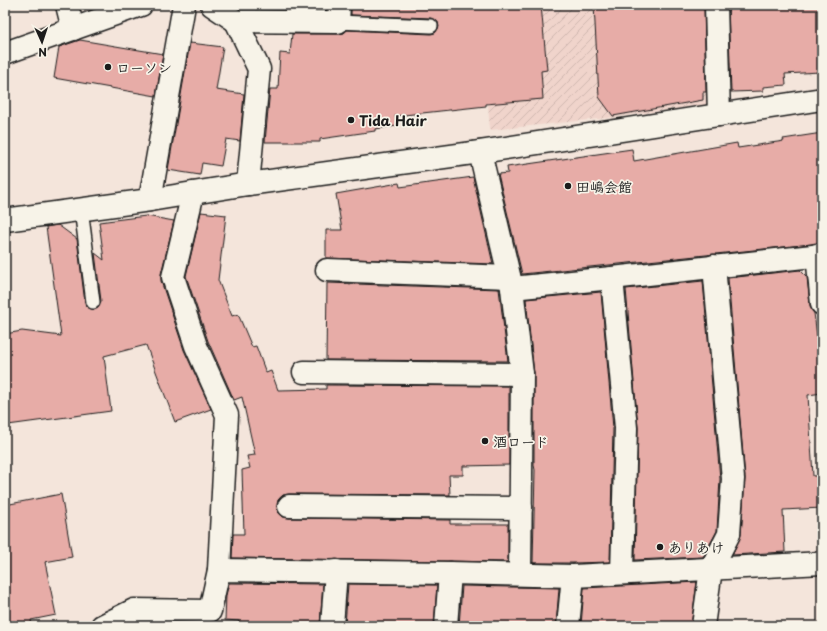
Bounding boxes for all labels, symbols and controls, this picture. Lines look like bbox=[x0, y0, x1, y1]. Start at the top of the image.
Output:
north arrow bbox=[22, 22, 62, 62]
text: N bbox=[37, 44, 47, 61]
place label: ローソン bbox=[116, 57, 172, 78]
marker: ローソン bbox=[103, 62, 113, 72]
place label: Tida Hair bbox=[359, 110, 427, 131]
marker: Tida Hair bbox=[346, 115, 356, 125]
place label: 田嶋会館 bbox=[576, 176, 632, 197]
marker: 田嶋会館 bbox=[563, 181, 573, 191]
place label: 酒ロード bbox=[493, 431, 549, 452]
marker: 酒ロード bbox=[480, 436, 490, 446]
place label: ありあけ bbox=[668, 537, 724, 558]
marker: ありあけ bbox=[655, 542, 665, 552]

